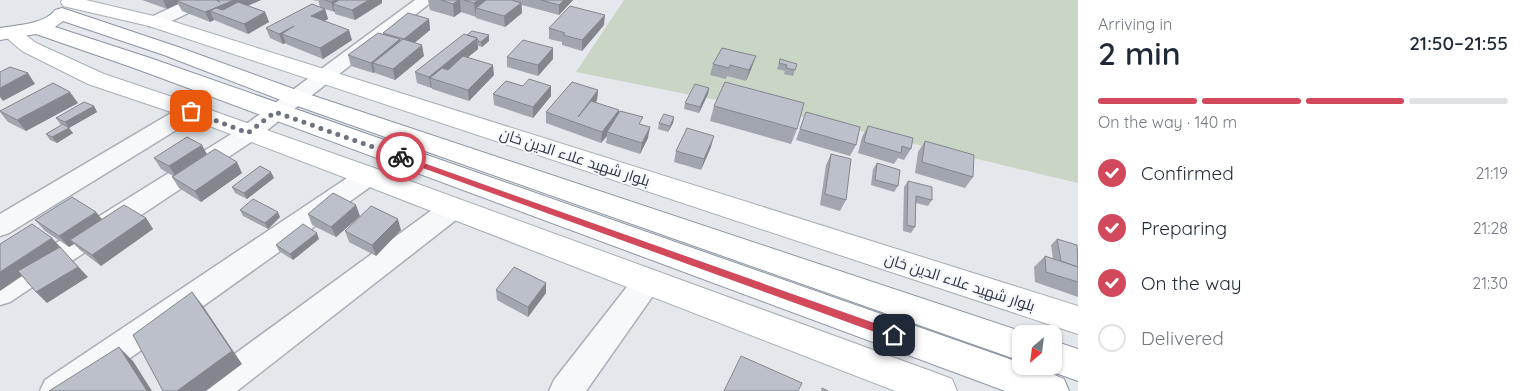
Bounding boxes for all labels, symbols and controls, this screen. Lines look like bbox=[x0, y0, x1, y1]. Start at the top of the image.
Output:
text: Arriving in bbox=[1098, 14, 1172, 34]
text: 21:50–21:55 bbox=[1409, 31, 1508, 55]
text: 2 min bbox=[1098, 33, 1181, 73]
pin bbox=[170, 90, 212, 132]
icon: bag bbox=[177, 97, 205, 125]
text: On the way · 140 m bbox=[1098, 112, 1237, 132]
street label: بلوار شهید علاء الدین خان bbox=[497, 124, 653, 191]
courier bbox=[376, 132, 426, 182]
icon: bike bbox=[387, 143, 415, 171]
icon: check bbox=[1098, 159, 1126, 187]
text: Confirmed bbox=[1141, 161, 1234, 185]
text: 21:19 bbox=[1475, 163, 1508, 183]
icon: check bbox=[1098, 214, 1126, 242]
text: Preparing bbox=[1141, 216, 1227, 240]
text: 21:28 bbox=[1473, 218, 1508, 238]
street label: بلوار شهید علاء الدین خان bbox=[882, 249, 1038, 316]
icon: check bbox=[1098, 269, 1126, 297]
text: On the way bbox=[1141, 271, 1242, 295]
text: 21:30 bbox=[1472, 273, 1508, 293]
pin bbox=[873, 314, 915, 356]
icon: home bbox=[880, 321, 908, 349]
north arrow bbox=[1012, 325, 1062, 375]
map controls bbox=[1012, 325, 1062, 375]
text: Delivered bbox=[1141, 326, 1224, 350]

